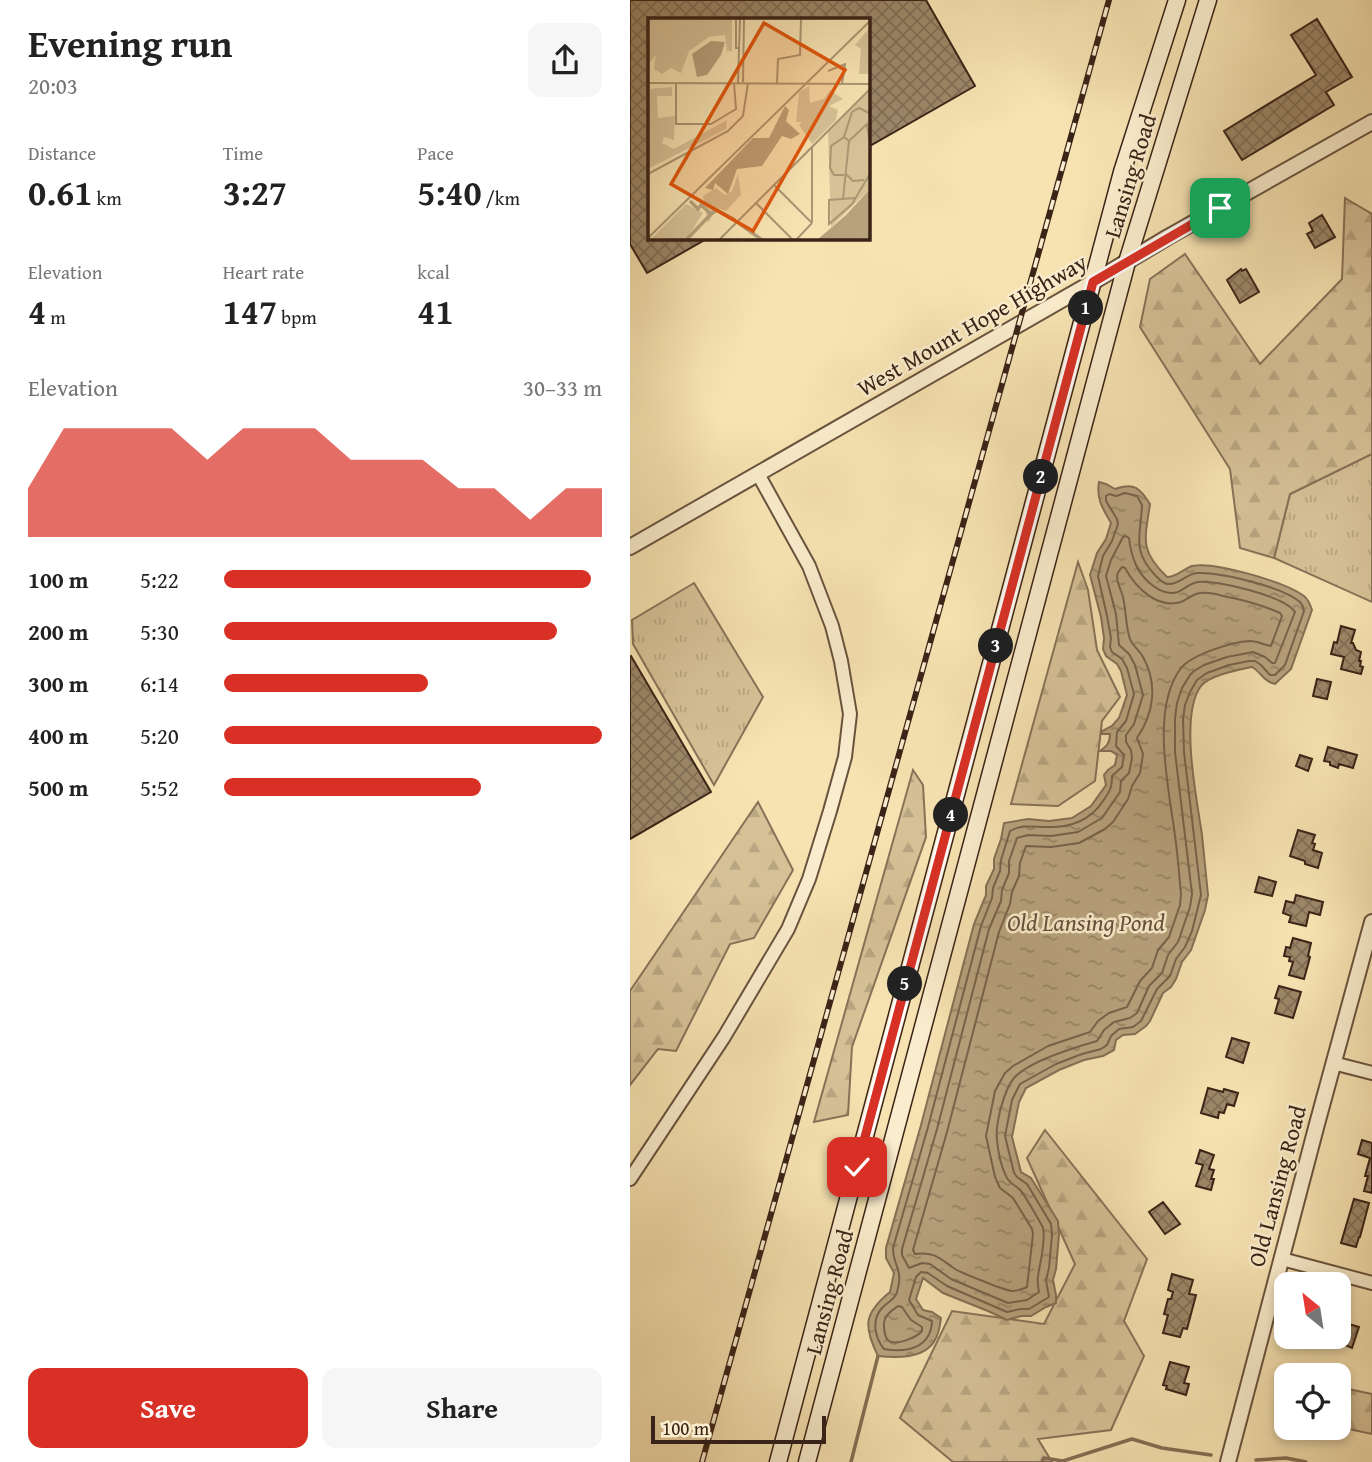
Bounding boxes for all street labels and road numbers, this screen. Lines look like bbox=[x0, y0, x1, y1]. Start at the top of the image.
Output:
street label: Lansing Road bbox=[1095, 109, 1164, 242]
street label: West Mount Hope Highway bbox=[851, 245, 1093, 404]
street label: Old Lansing Road bbox=[1239, 1101, 1314, 1270]
street label: Lansing Road bbox=[796, 1225, 861, 1358]

